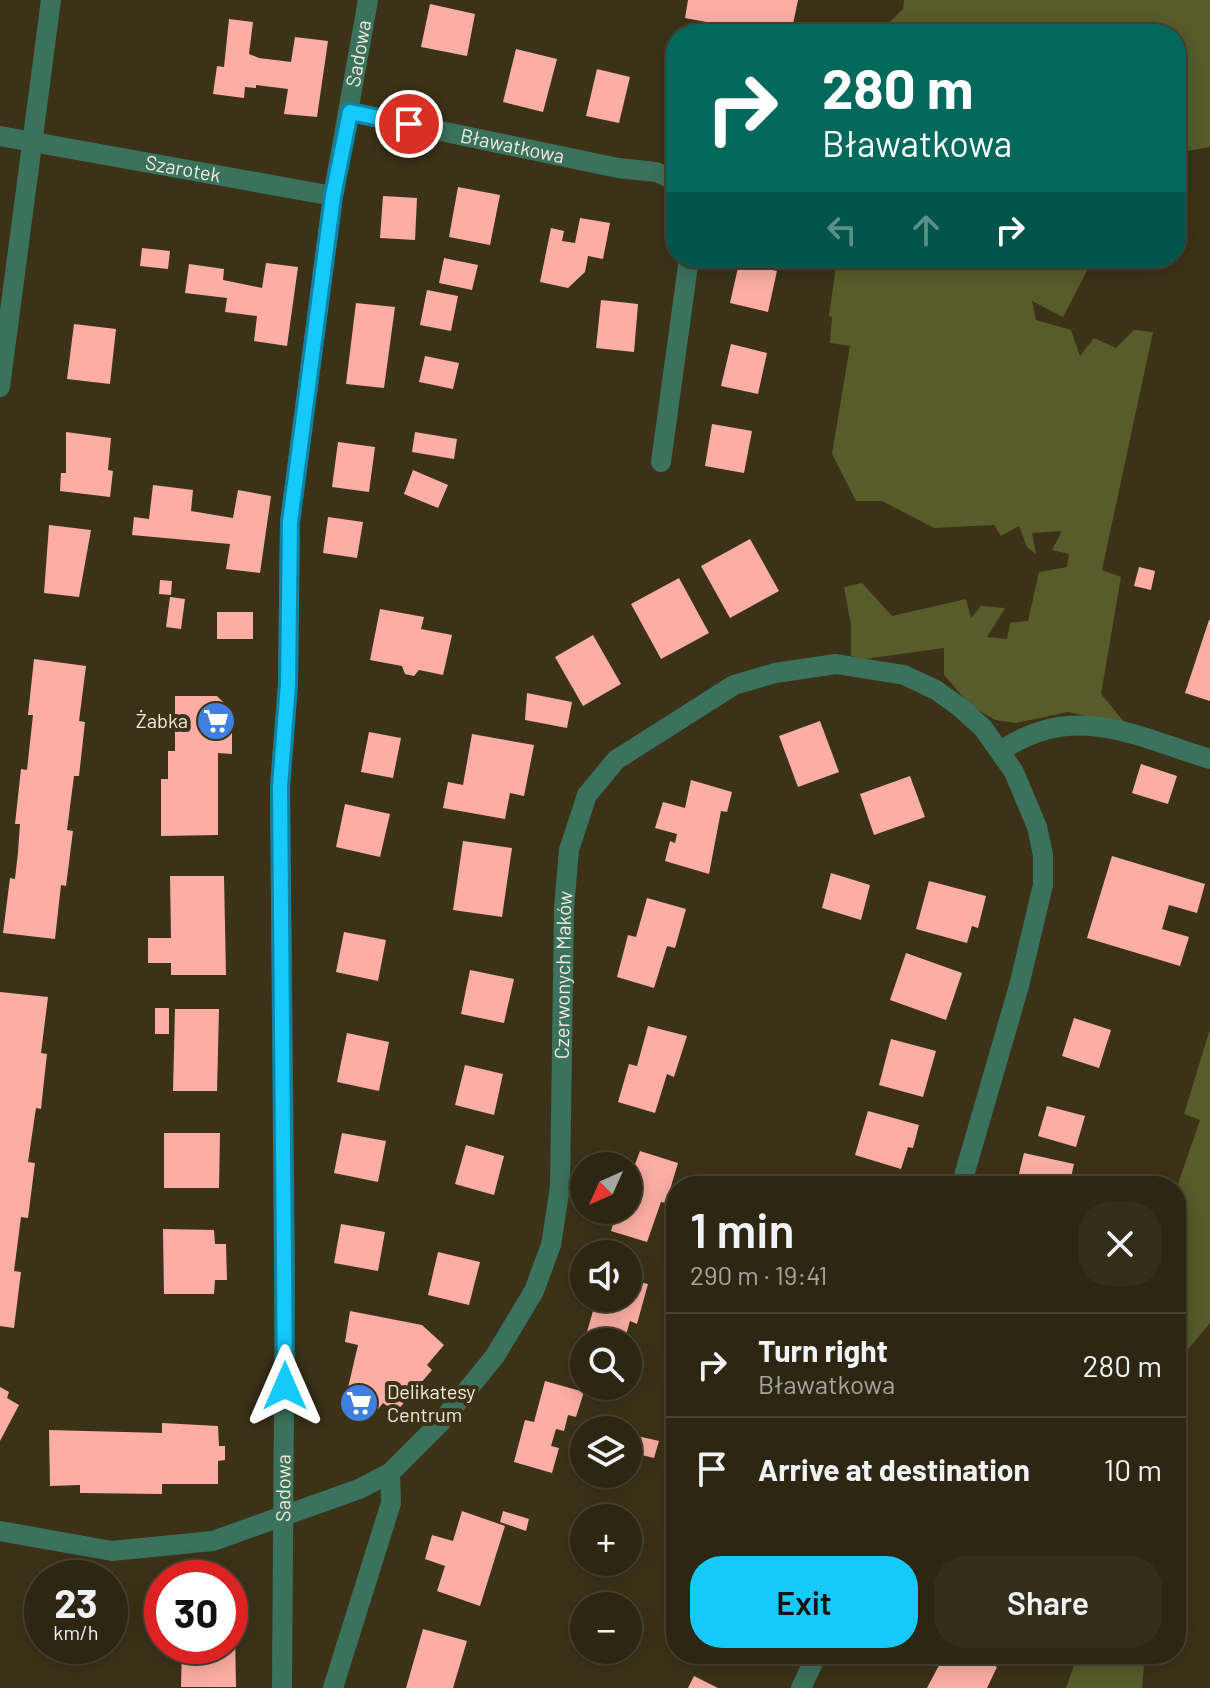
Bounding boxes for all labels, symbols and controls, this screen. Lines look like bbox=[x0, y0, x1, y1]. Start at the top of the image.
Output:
street label: Sadowa bbox=[340, 18, 375, 89]
text: 280 m bbox=[822, 53, 974, 120]
icon: right bbox=[690, 56, 794, 160]
pin bbox=[375, 90, 443, 158]
icon: arrive bbox=[387, 102, 431, 146]
text: Bławatkowa bbox=[822, 121, 1012, 164]
street label: Bławatkowa bbox=[459, 122, 567, 168]
street label: Szarotek bbox=[143, 149, 223, 187]
icon: left bbox=[820, 208, 864, 252]
icon: ahead bbox=[904, 208, 948, 252]
icon: right bbox=[988, 208, 1032, 252]
supermarket icon: Żabka bbox=[195, 700, 237, 742]
place label: Żabka bbox=[136, 708, 188, 732]
street label: Czerwonych Maków bbox=[549, 890, 576, 1059]
north arrow bbox=[570, 1152, 642, 1224]
map controls bbox=[570, 1152, 642, 1664]
text: 1 min bbox=[690, 1200, 795, 1258]
button: close bbox=[1078, 1202, 1162, 1286]
button: sound bbox=[570, 1240, 642, 1312]
text: 290 m · 19:41 bbox=[690, 1259, 827, 1290]
button: search bbox=[570, 1328, 642, 1400]
text: Turn right bbox=[758, 1332, 888, 1368]
icon: right bbox=[690, 1343, 734, 1387]
position arrow bbox=[243, 1344, 327, 1428]
text: 280 m bbox=[1083, 1347, 1162, 1383]
text: Bławatkowa bbox=[758, 1368, 895, 1399]
place label: Delikatesy Centrum bbox=[387, 1379, 475, 1426]
supermarket icon: Delikatesy Centrum bbox=[338, 1382, 380, 1424]
button: layers bbox=[570, 1416, 642, 1488]
icon: arrive bbox=[690, 1447, 734, 1491]
text: Arrive at destination bbox=[758, 1451, 1030, 1487]
text: 10 m bbox=[1104, 1451, 1162, 1487]
street label: Sadowa bbox=[270, 1454, 295, 1522]
button: + bbox=[570, 1504, 642, 1576]
button: Exit bbox=[690, 1556, 918, 1648]
button: Share bbox=[934, 1556, 1162, 1648]
speed limit sign: 30 bbox=[144, 1560, 248, 1664]
text: 23 bbox=[54, 1578, 98, 1626]
button: − bbox=[570, 1592, 642, 1664]
text: km/h bbox=[53, 1620, 99, 1644]

